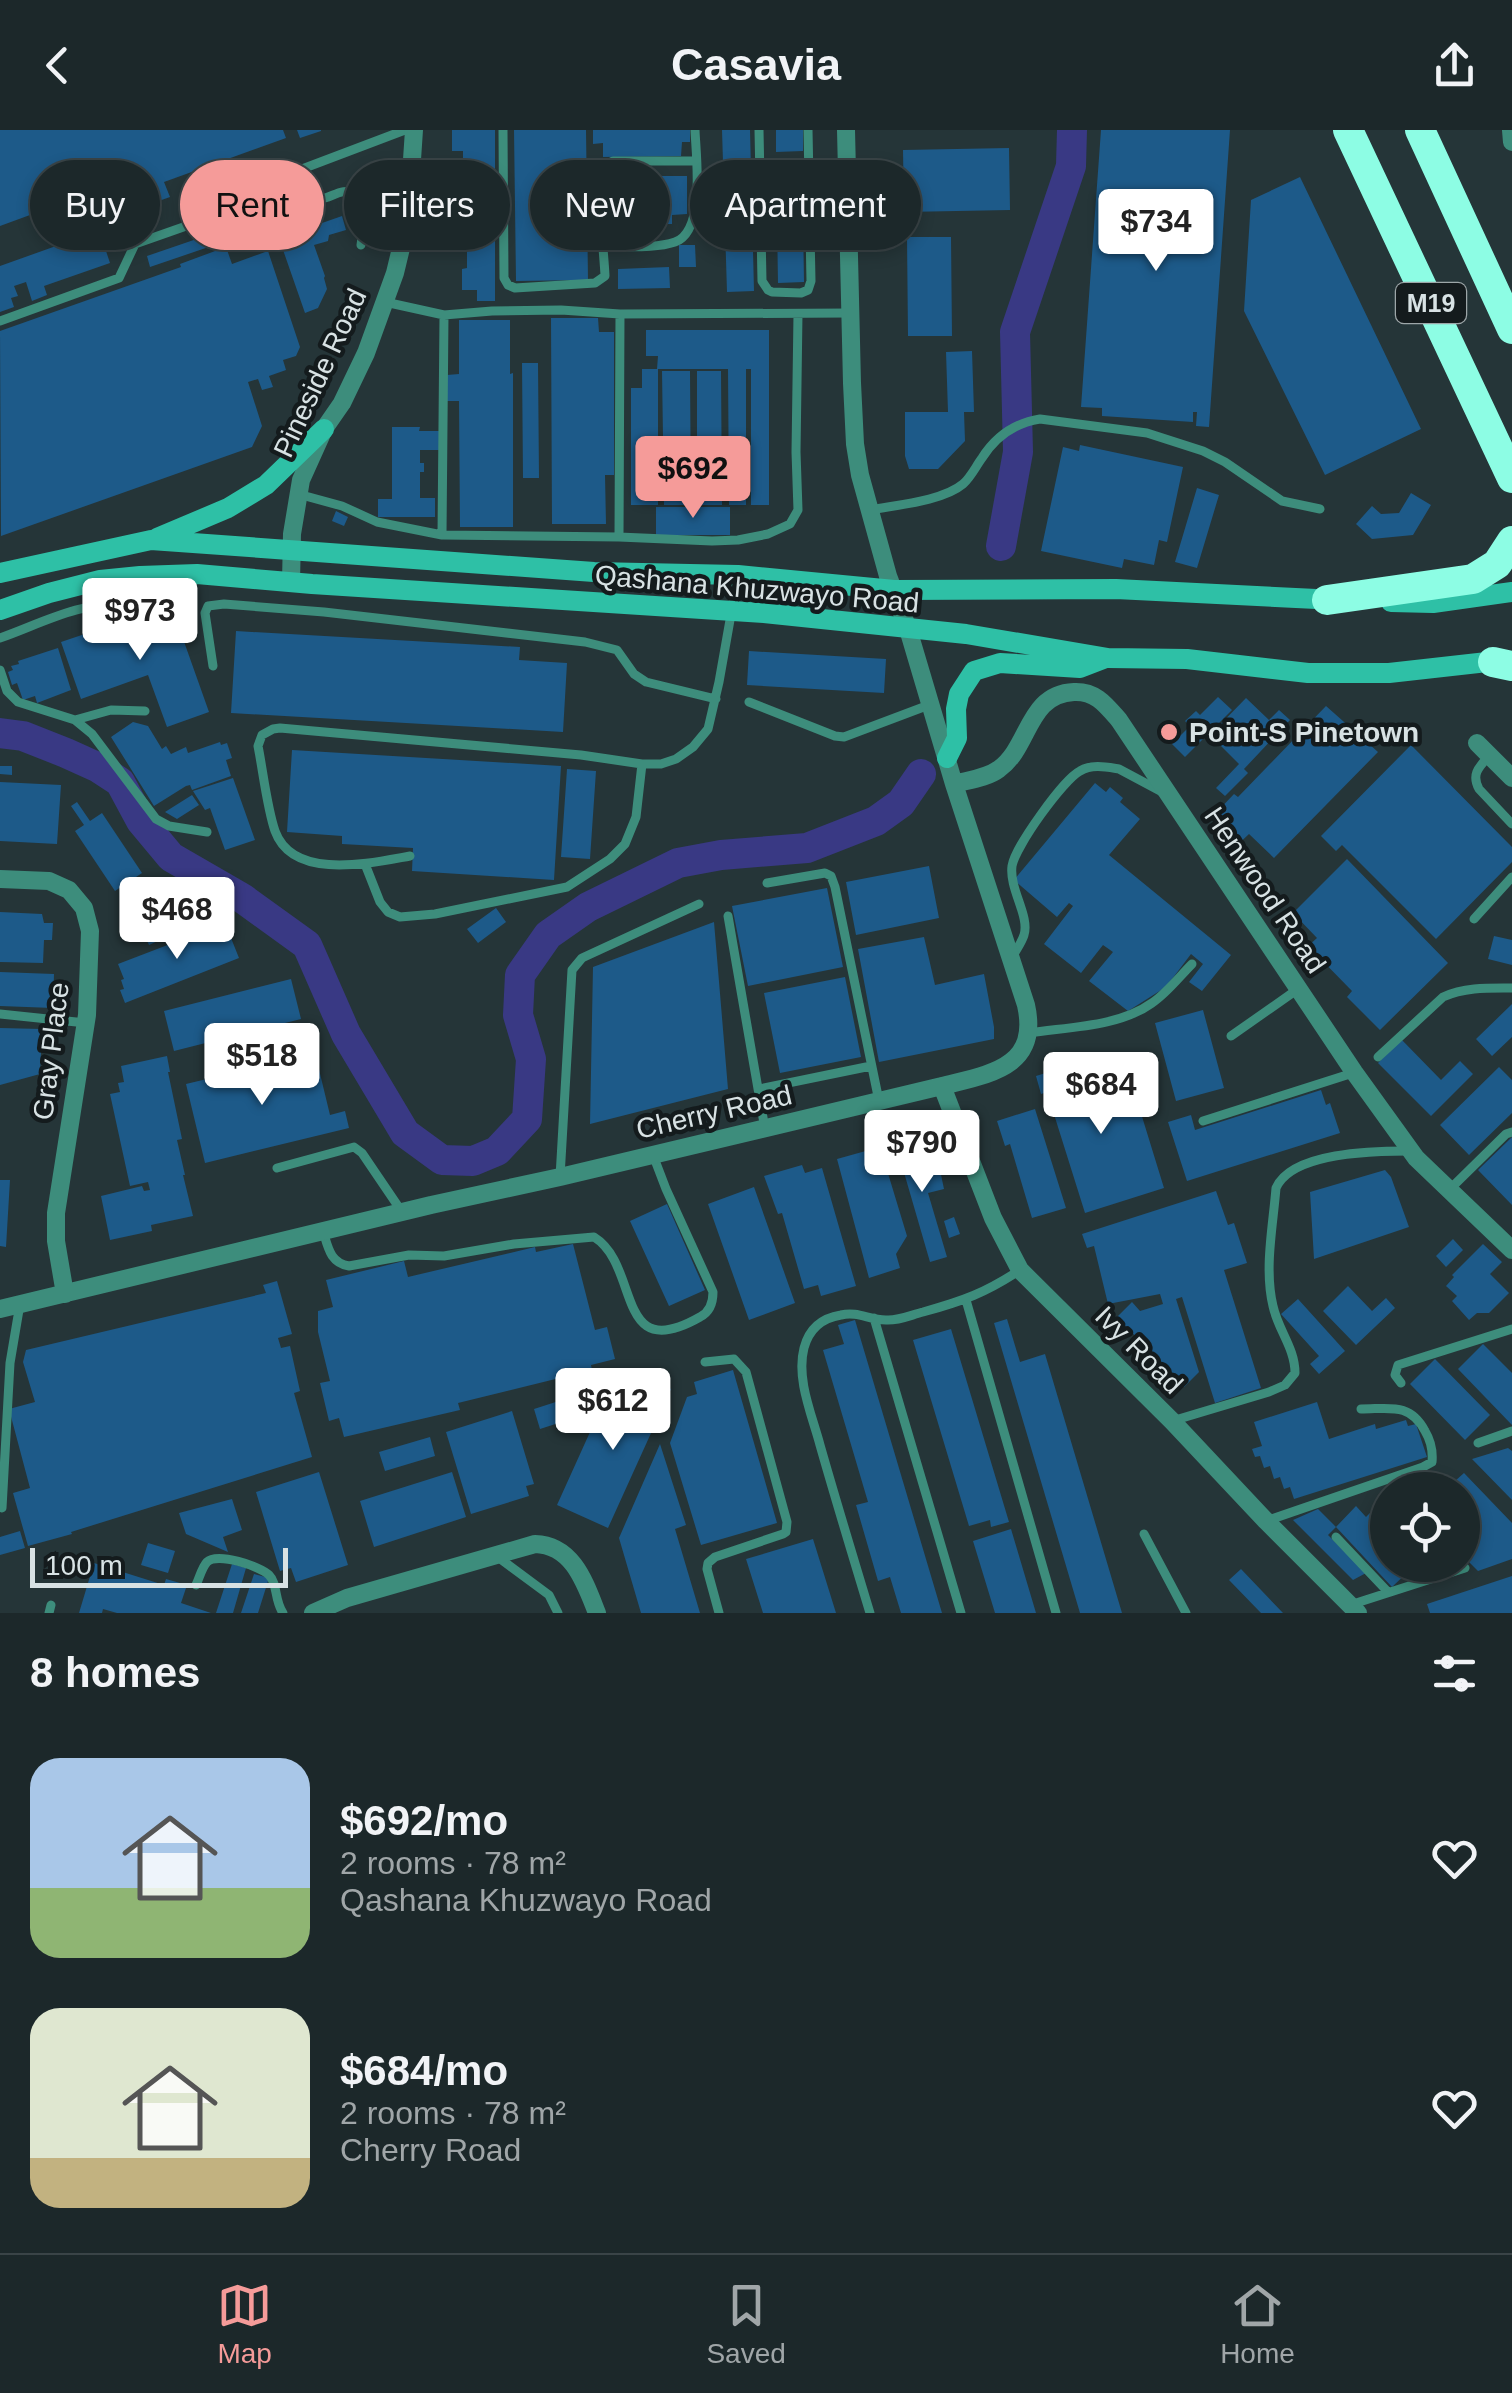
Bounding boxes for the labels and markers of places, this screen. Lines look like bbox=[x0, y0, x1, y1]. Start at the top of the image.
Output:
pin: $734 bbox=[1097, 189, 1215, 274]
pin: $692 bbox=[634, 436, 752, 521]
pin: $973 bbox=[81, 578, 199, 663]
place label: Point-S Pinetown bbox=[1189, 717, 1419, 748]
marker: Point-S Pinetown bbox=[1158, 721, 1180, 743]
pin: $468 bbox=[118, 877, 236, 962]
pin: $518 bbox=[203, 1023, 321, 1108]
pin: $684 bbox=[1042, 1052, 1160, 1137]
pin: $790 bbox=[863, 1110, 981, 1195]
pin: $612 bbox=[554, 1368, 672, 1453]

